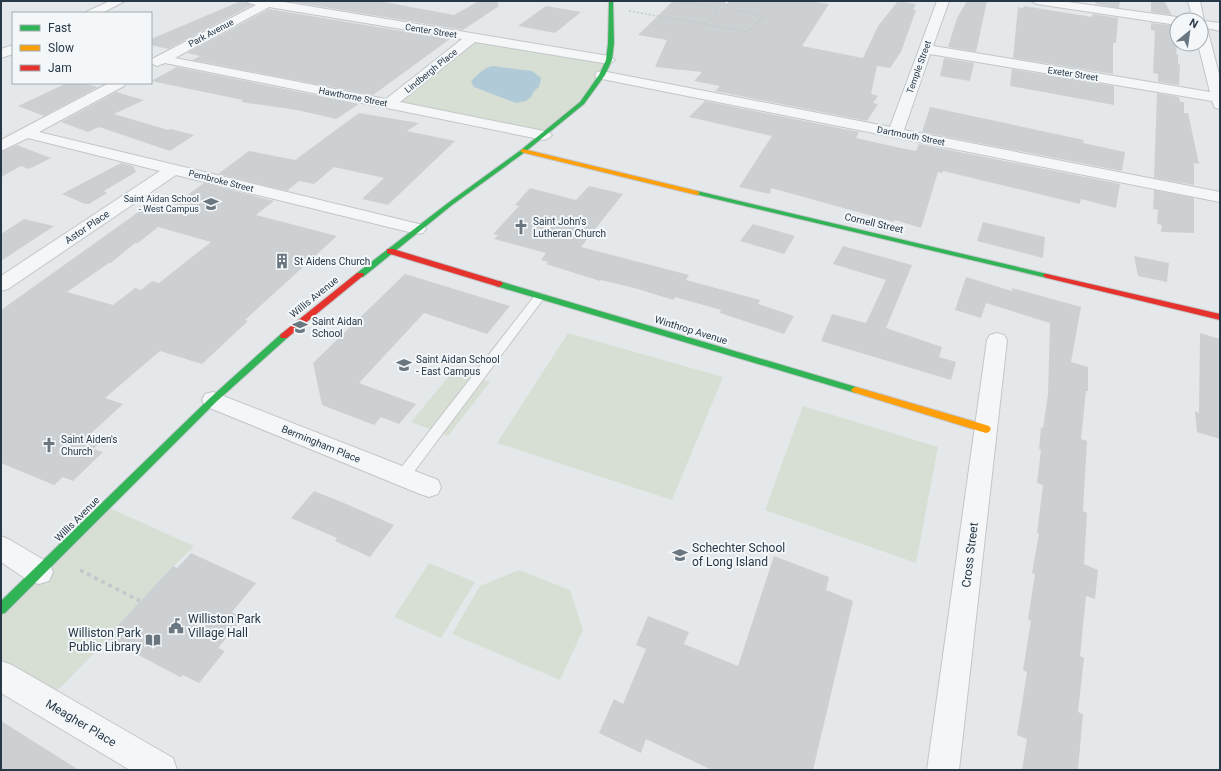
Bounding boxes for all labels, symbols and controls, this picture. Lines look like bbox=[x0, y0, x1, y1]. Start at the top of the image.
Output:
legend bbox=[12, 12, 152, 84]
north arrow bbox=[1169, 12, 1209, 52]
text: N bbox=[1187, 16, 1200, 31]
street label: Park Avenue bbox=[187, 17, 236, 49]
text: Fast bbox=[48, 21, 71, 35]
street label: Center Street bbox=[404, 22, 458, 40]
street label: Temple Street bbox=[905, 39, 933, 95]
text: Slow bbox=[48, 41, 74, 55]
street label: Lindbergh Place bbox=[403, 47, 459, 95]
text: Jam bbox=[48, 61, 72, 75]
street label: Exeter Street bbox=[1047, 65, 1099, 83]
street label: Hawthorne Street bbox=[318, 85, 388, 109]
street label: Dartmouth Street bbox=[876, 125, 946, 147]
street label: Pembroke Street bbox=[187, 168, 255, 194]
place label: Saint Aidan School - West Campus bbox=[124, 194, 199, 214]
school or university icon: Saint Aidan School - West Campus bbox=[202, 195, 220, 213]
street label: Astor Place bbox=[63, 208, 111, 246]
street label: Cornell Street bbox=[843, 211, 905, 235]
place label: Saint John's Lutheran Church bbox=[533, 216, 606, 239]
church icon: Saint John's Lutheran Church bbox=[512, 218, 530, 236]
building icon: St Aidens Church bbox=[273, 252, 291, 270]
place label: St Aidens Church bbox=[294, 256, 370, 267]
street label: Willis Avenue bbox=[288, 274, 340, 320]
street label: Winthrop Avenue bbox=[653, 314, 729, 346]
place label: Saint Aidan School bbox=[312, 316, 363, 339]
school or university icon: Saint Aidan School bbox=[291, 318, 309, 336]
place label: Saint Aidan School - East Campus bbox=[416, 354, 500, 377]
school or university icon: Saint Aidan School - East Campus bbox=[395, 356, 413, 374]
street label: Bermingham Place bbox=[280, 423, 362, 465]
place label: Saint Aiden's Church bbox=[61, 434, 118, 457]
church icon: Saint Aiden's Church bbox=[40, 436, 58, 454]
street label: Willis Avenue bbox=[52, 494, 102, 544]
street label: Cross Street bbox=[959, 522, 981, 588]
place label: Schechter School of Long Island bbox=[692, 541, 785, 569]
school or university icon: Schechter School of Long Island bbox=[671, 546, 689, 564]
place label: Williston Park Village Hall bbox=[188, 612, 262, 640]
public building icon: Williston Park Village Hall bbox=[167, 617, 185, 635]
place label: Williston Park Public Library bbox=[68, 626, 142, 654]
library icon: Williston Park Public Library bbox=[144, 631, 162, 649]
street label: Meagher Place bbox=[43, 696, 119, 750]

